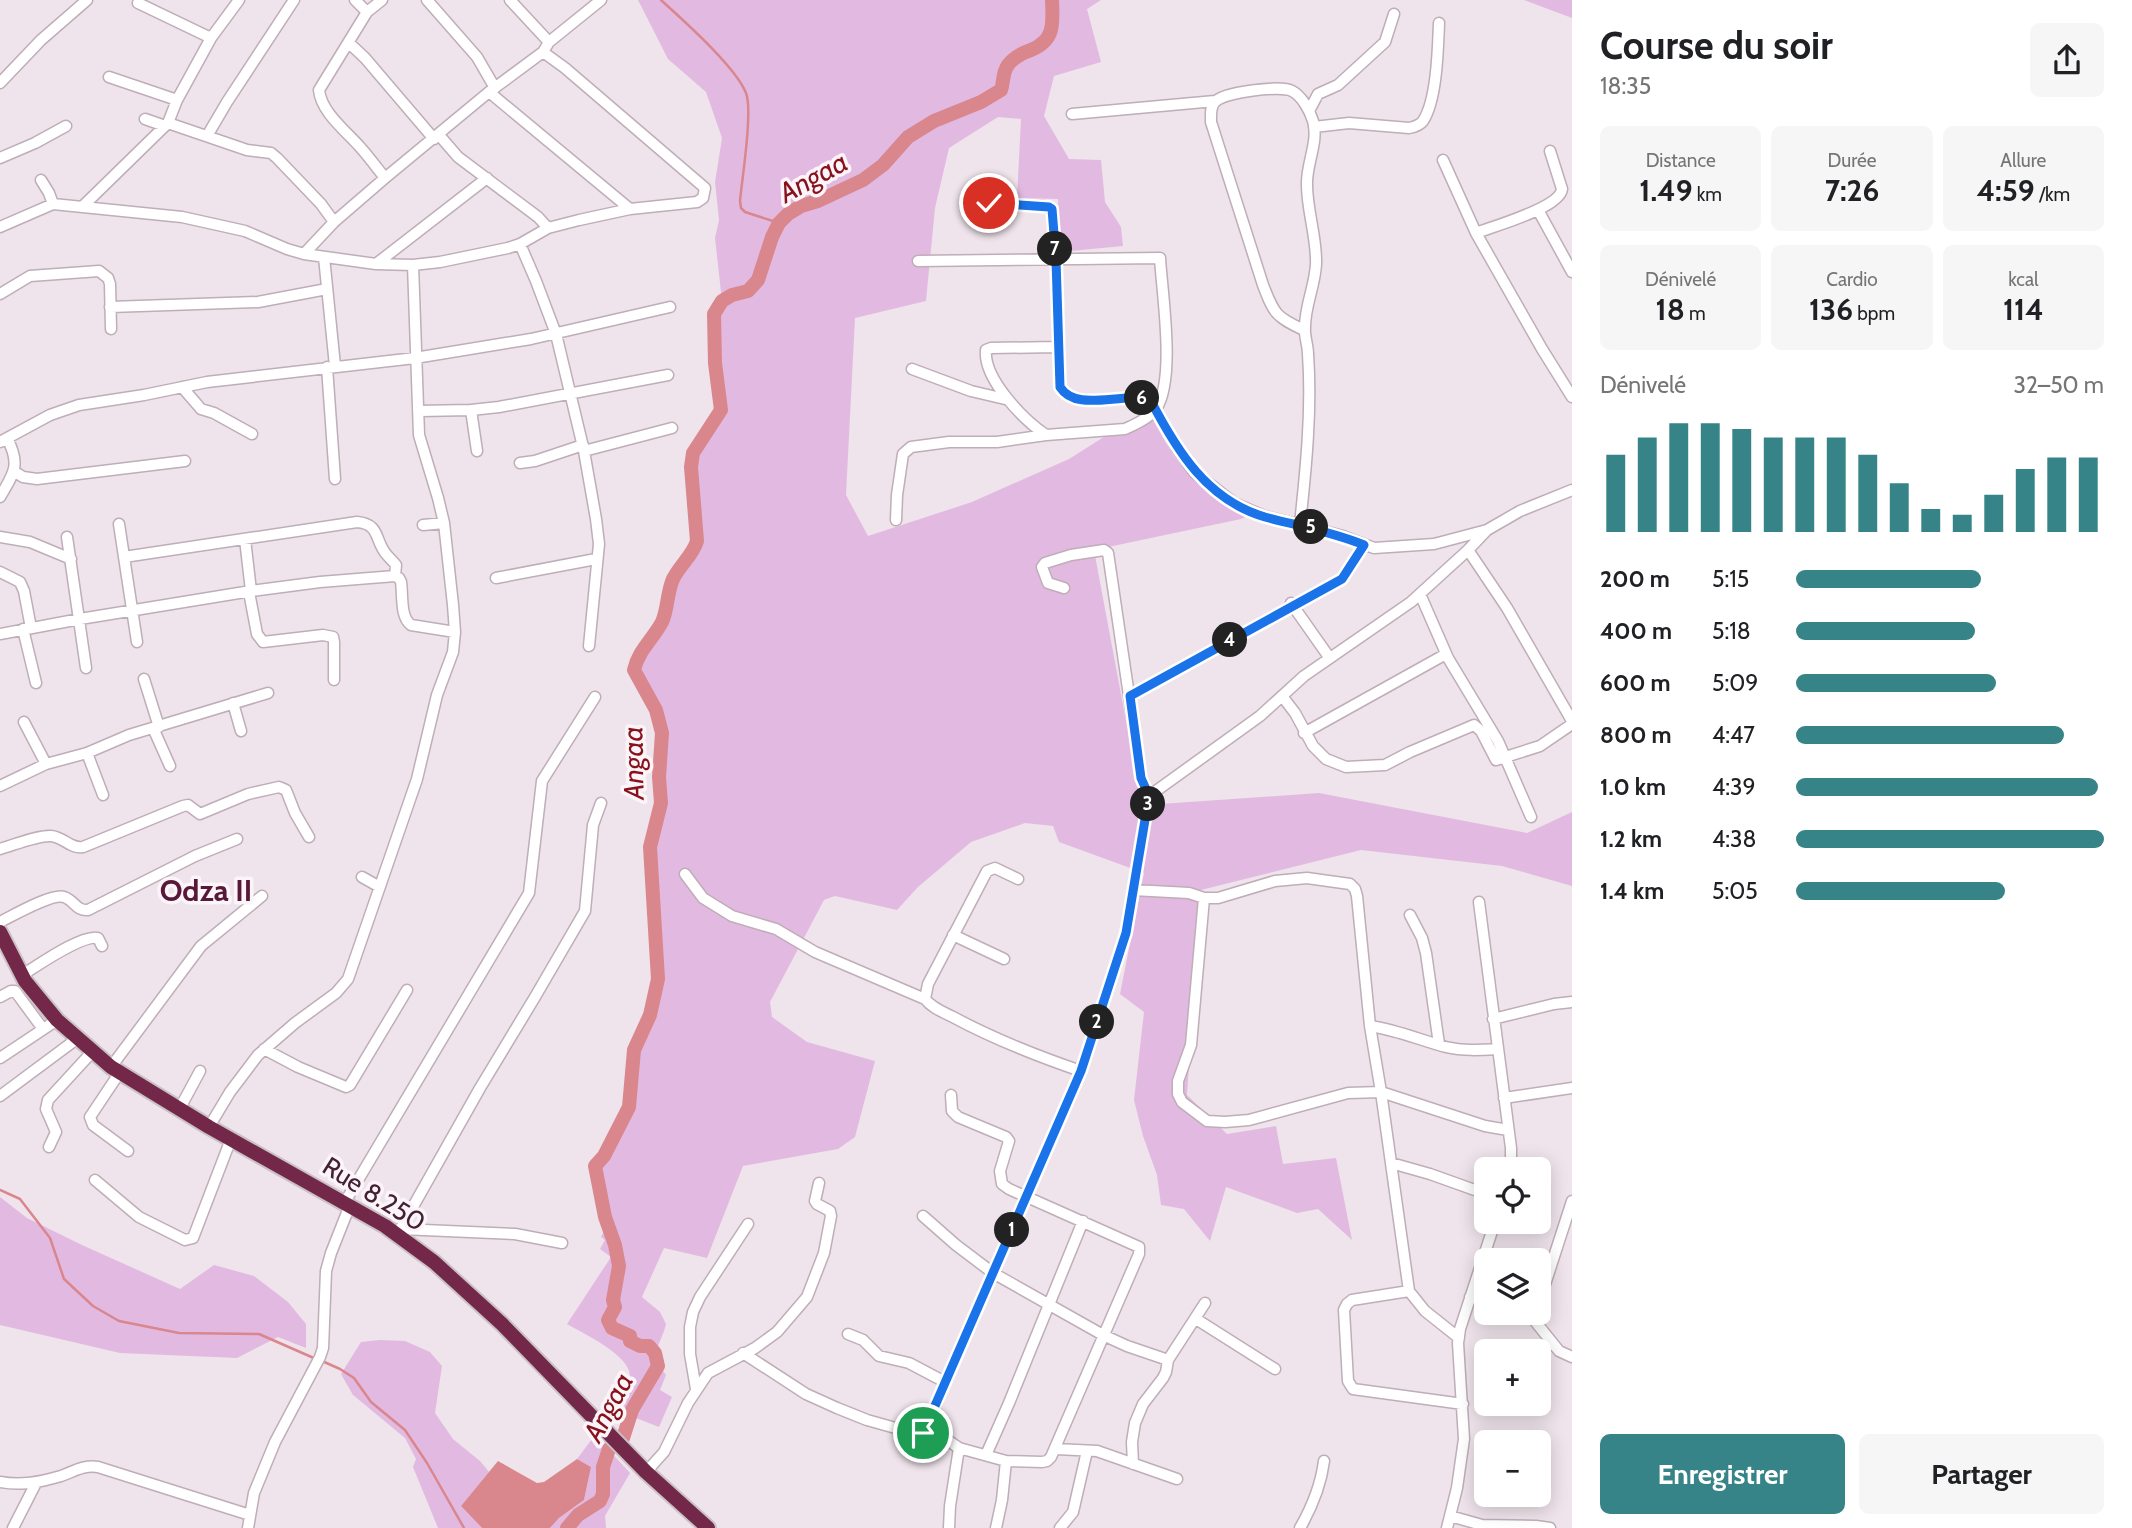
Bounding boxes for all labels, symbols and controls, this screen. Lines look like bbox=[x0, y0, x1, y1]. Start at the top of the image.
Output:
text: Course du soir bbox=[1600, 22, 1833, 69]
button: share bbox=[2030, 23, 2104, 97]
text: 18:35 bbox=[1600, 72, 1651, 100]
water label: Angaa bbox=[771, 144, 853, 211]
text: Distance bbox=[1646, 149, 1716, 172]
text: Durée bbox=[1828, 149, 1876, 172]
text: Allure bbox=[2000, 149, 2046, 172]
text: 1.49 bbox=[1639, 172, 1693, 209]
text: 7:26 bbox=[1825, 172, 1879, 209]
text: 4:59 bbox=[1976, 172, 2035, 209]
pin bbox=[959, 173, 1019, 233]
text: km bbox=[1693, 183, 1722, 206]
text: /km bbox=[2035, 183, 2070, 206]
icon: check bbox=[970, 184, 1008, 222]
pin: 7 bbox=[1038, 232, 1072, 266]
text: 7 bbox=[1050, 237, 1059, 260]
text: Dénivelé bbox=[1645, 268, 1716, 291]
text: Cardio bbox=[1826, 268, 1878, 291]
text: kcal bbox=[2008, 268, 2038, 291]
text: 18 bbox=[1656, 291, 1685, 328]
text: 136 bbox=[1809, 291, 1853, 328]
text: 114 bbox=[2003, 291, 2044, 328]
text: m bbox=[1685, 302, 1706, 325]
text: bpm bbox=[1853, 302, 1895, 325]
text: Dénivelé bbox=[1600, 371, 1686, 399]
text: 32–50 m bbox=[2013, 371, 2104, 399]
pin: 6 bbox=[1124, 380, 1160, 416]
text: 6 bbox=[1136, 386, 1147, 409]
pin: 5 bbox=[1294, 510, 1328, 544]
text: 5 bbox=[1305, 515, 1316, 538]
text: 200 m bbox=[1600, 565, 1670, 593]
text: 5:15 bbox=[1712, 565, 1749, 593]
text: 400 m bbox=[1600, 617, 1672, 645]
text: 5:18 bbox=[1712, 617, 1751, 645]
pin: 4 bbox=[1212, 622, 1248, 658]
text: 4 bbox=[1224, 628, 1235, 651]
text: 600 m bbox=[1600, 669, 1671, 697]
text: 5:09 bbox=[1712, 669, 1758, 697]
text: 800 m bbox=[1600, 721, 1672, 749]
text: 4:47 bbox=[1712, 721, 1755, 749]
water label: Angaa bbox=[615, 726, 651, 802]
text: 1.0 km bbox=[1600, 773, 1666, 801]
text: 4:39 bbox=[1712, 773, 1756, 801]
pin: 3 bbox=[1130, 786, 1166, 822]
text: 3 bbox=[1142, 792, 1153, 815]
text: 1.2 km bbox=[1600, 825, 1662, 853]
text: 4:38 bbox=[1712, 825, 1756, 853]
district label: Odza II bbox=[160, 872, 252, 909]
text: 1.4 km bbox=[1600, 877, 1664, 905]
text: 5:05 bbox=[1712, 877, 1758, 905]
pin: 2 bbox=[1080, 1004, 1114, 1040]
text: 2 bbox=[1091, 1010, 1102, 1033]
street label: Rue 8.250 bbox=[317, 1150, 431, 1238]
map controls bbox=[1474, 1157, 1551, 1507]
button: locate bbox=[1474, 1157, 1551, 1234]
pin: 1 bbox=[995, 1212, 1030, 1248]
text: 1 bbox=[1008, 1218, 1015, 1241]
button: layers bbox=[1474, 1248, 1551, 1325]
button: + bbox=[1474, 1339, 1551, 1416]
water label: Angaa bbox=[575, 1367, 640, 1449]
pin bbox=[893, 1403, 953, 1463]
icon: arrive bbox=[904, 1414, 942, 1452]
button: − bbox=[1474, 1430, 1551, 1507]
button: Enregistrer bbox=[1600, 1434, 1845, 1514]
button: Partager bbox=[1859, 1434, 2104, 1514]

